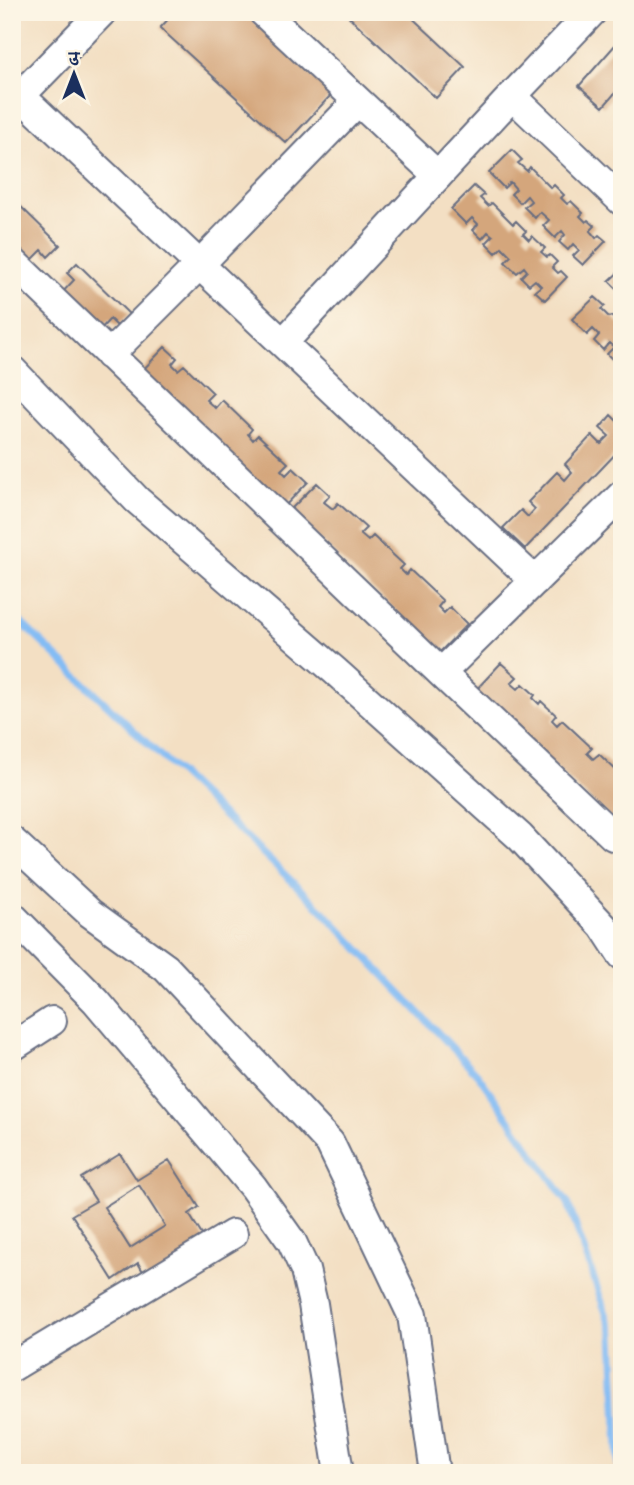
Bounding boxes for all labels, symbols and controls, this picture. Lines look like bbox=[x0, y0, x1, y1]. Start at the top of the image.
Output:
north arrow bbox=[38, 38, 108, 108]
text: उ bbox=[68, 47, 81, 74]

